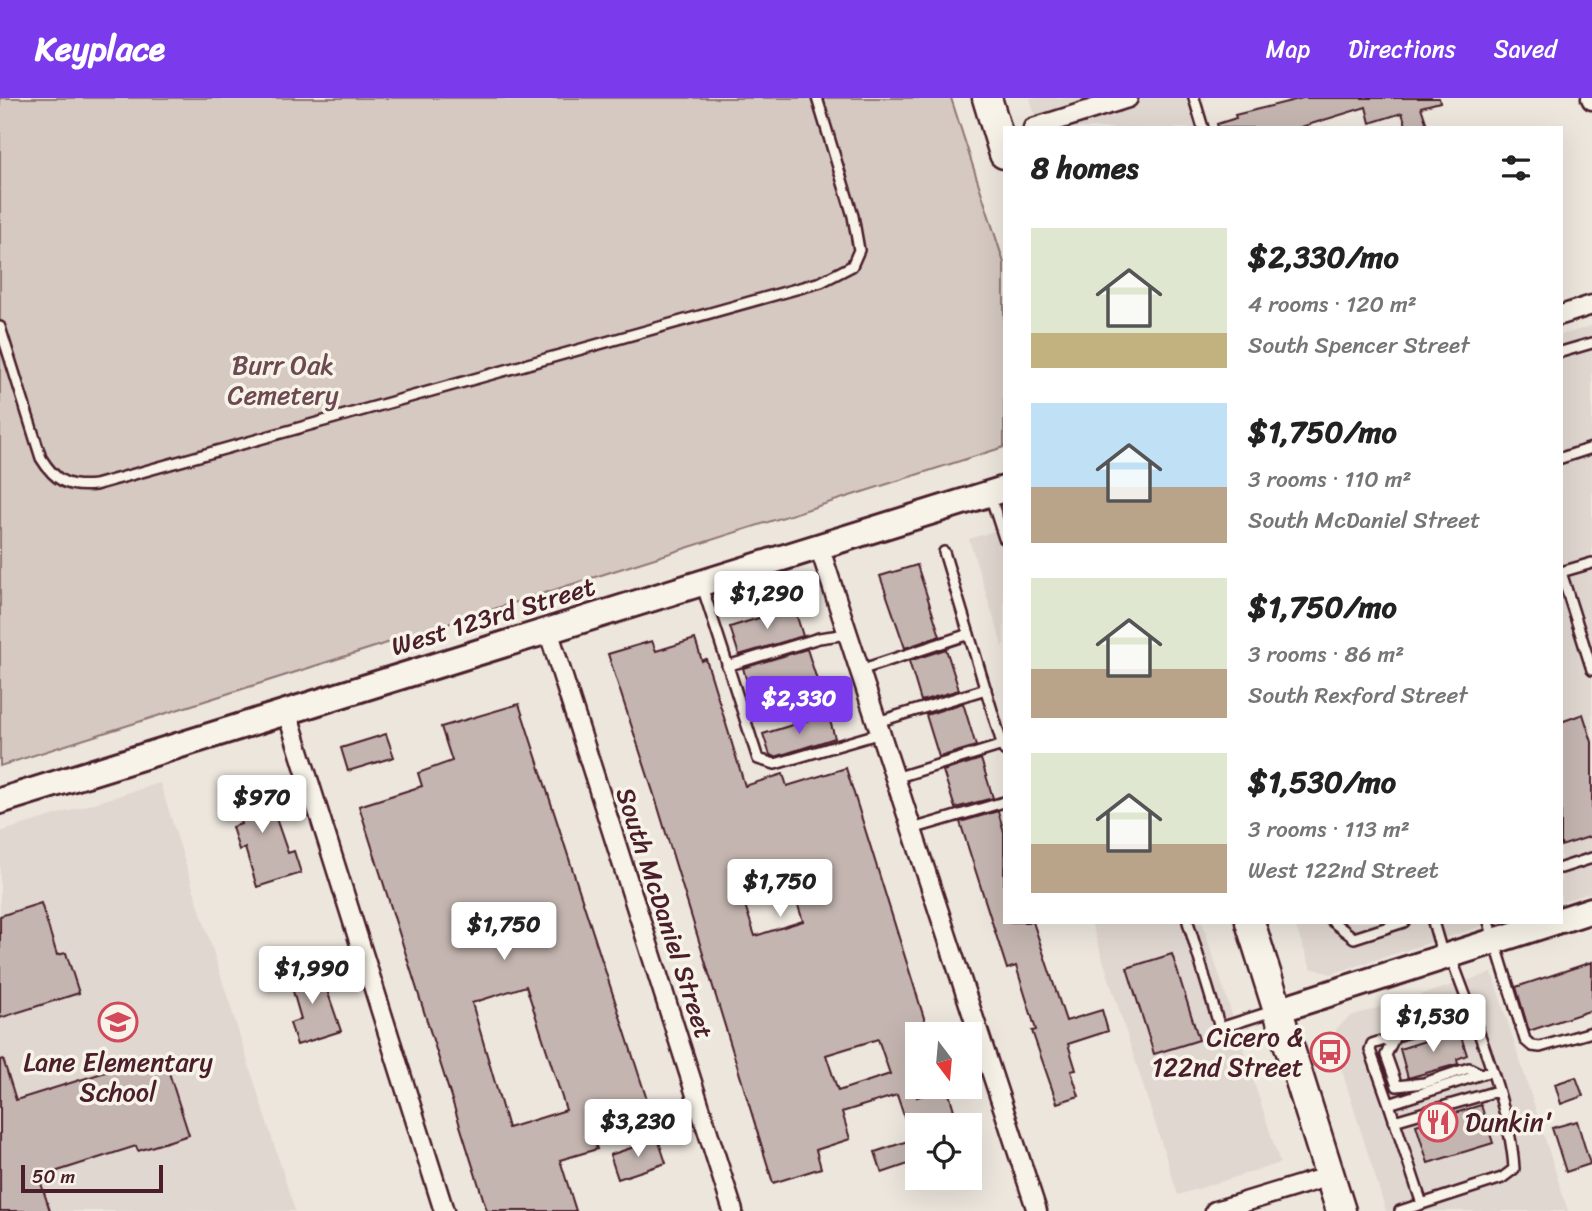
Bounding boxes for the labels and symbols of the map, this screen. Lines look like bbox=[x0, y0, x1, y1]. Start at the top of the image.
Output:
park label: Burr Oak Cemetery bbox=[228, 342, 339, 418]
street label: West 123rd Street bbox=[385, 563, 601, 669]
pin: $1,290 bbox=[710, 572, 824, 631]
pin: $2,330 bbox=[742, 676, 856, 736]
pin: $970 bbox=[221, 776, 303, 835]
street label: South McDaniel Street bbox=[603, 781, 727, 1045]
pin: $1,750 bbox=[723, 860, 837, 919]
pin: $1,750 bbox=[447, 902, 561, 962]
pin: $1,990 bbox=[255, 946, 369, 1006]
pin: $1,530 bbox=[1376, 995, 1490, 1054]
school or university icon: Lane Elementary School bbox=[97, 1001, 139, 1043]
place label: Cicero & 122nd Street bbox=[1152, 1014, 1303, 1090]
north arrow bbox=[905, 1022, 982, 1099]
bus stop icon: Cicero & 122nd Street bbox=[1309, 1031, 1351, 1073]
place label: Lane Elementary School bbox=[23, 1039, 213, 1115]
place label: Dunkin' bbox=[1465, 1099, 1553, 1145]
pin: $3,230 bbox=[581, 1100, 695, 1159]
restaurant icon: Dunkin' bbox=[1417, 1101, 1459, 1143]
scale bar bbox=[21, 1162, 163, 1194]

